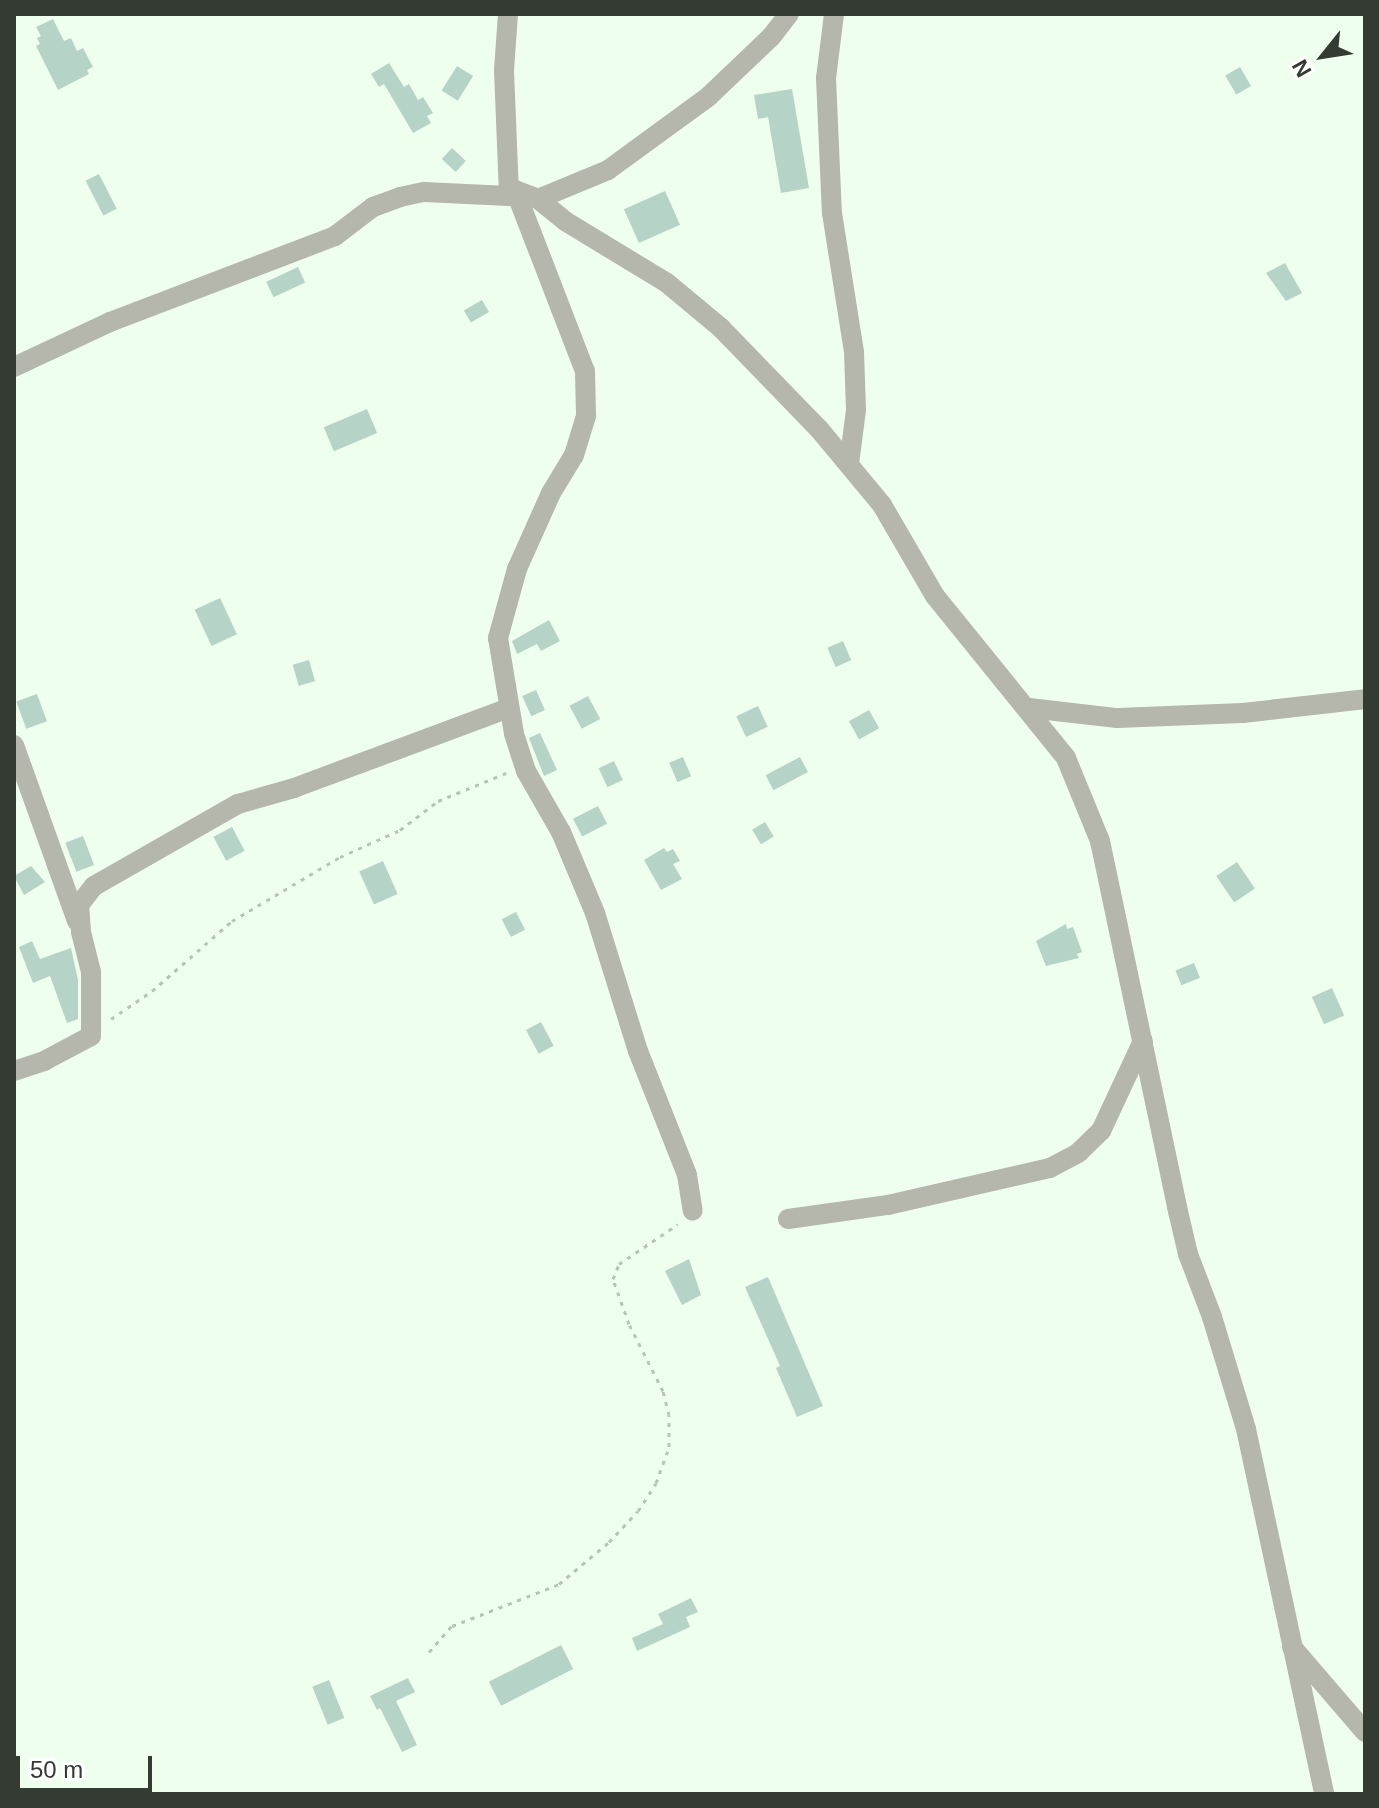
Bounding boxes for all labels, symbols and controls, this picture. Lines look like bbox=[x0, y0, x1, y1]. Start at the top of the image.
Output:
north arrow bbox=[1283, 16, 1363, 96]
text: N bbox=[1287, 55, 1317, 81]
scale bar bbox=[20, 1740, 156, 1790]
text: 50 m bbox=[30, 1756, 83, 1783]

